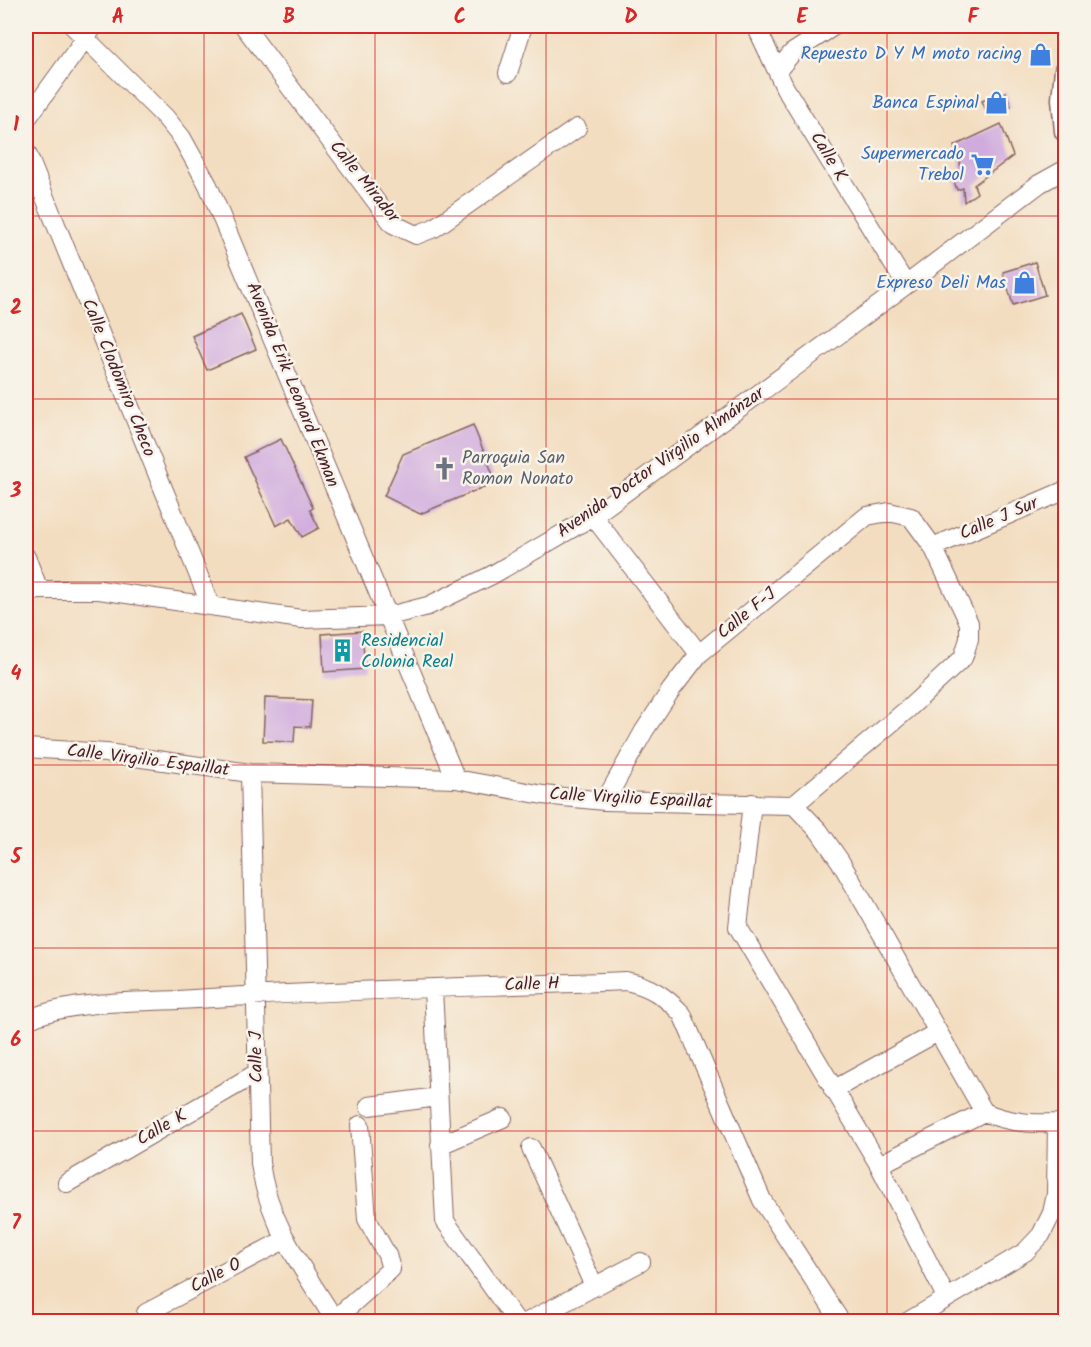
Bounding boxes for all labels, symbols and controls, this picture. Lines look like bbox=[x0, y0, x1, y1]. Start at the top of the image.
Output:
text: A bbox=[112, 2, 124, 34]
text: B bbox=[283, 2, 295, 34]
text: C bbox=[454, 2, 466, 34]
text: D bbox=[624, 2, 638, 34]
text: E bbox=[796, 2, 808, 34]
text: F bbox=[968, 2, 980, 34]
place label: Repuesto D Y M moto racing bbox=[801, 40, 1022, 69]
shop icon: Repuesto D Y M moto racing bbox=[1027, 41, 1053, 67]
place label: Banca Espinal bbox=[872, 89, 980, 118]
shop icon: Banca Espinal bbox=[984, 90, 1010, 116]
text: 1 bbox=[13, 110, 19, 142]
street label: Calle K bbox=[802, 126, 855, 188]
street label: Calle Mirador bbox=[321, 134, 407, 231]
place label: Supermercado Trebol bbox=[861, 140, 965, 190]
supermarket icon: Supermercado Trebol bbox=[969, 151, 995, 177]
place label: Expreso Deli Mas bbox=[876, 269, 1006, 298]
shop icon: Expreso Deli Mas bbox=[1011, 270, 1037, 296]
street label: Avenida Erik Leonard Ekman bbox=[237, 278, 347, 492]
text: 2 bbox=[10, 293, 22, 325]
street label: Calle Clodomiro Checo bbox=[73, 294, 163, 462]
street label: Avenida Doctor Virgilio Almánzar bbox=[551, 379, 772, 546]
place label: Parroquia San Romon Nonato bbox=[462, 444, 573, 494]
church icon: Parroquia San Romon Nonato bbox=[431, 455, 457, 481]
text: 3 bbox=[10, 476, 22, 508]
street label: Calle J Sur bbox=[955, 489, 1044, 549]
street label: Calle F-J bbox=[711, 581, 784, 647]
place label: Residencial Colonia Real bbox=[361, 627, 454, 677]
building icon: Residencial Colonia Real bbox=[330, 638, 356, 664]
text: 4 bbox=[11, 659, 22, 691]
street label: Calle Virgilio Espaillat bbox=[65, 737, 232, 786]
street label: Calle Virgilio Espaillat bbox=[548, 780, 715, 818]
text: 5 bbox=[10, 842, 23, 874]
street label: Calle H bbox=[504, 970, 560, 1000]
text: 6 bbox=[11, 1025, 22, 1057]
street label: Calle J bbox=[242, 1030, 272, 1083]
street label: Calle K bbox=[131, 1102, 193, 1154]
text: 7 bbox=[11, 1208, 21, 1240]
street label: Calle O bbox=[185, 1250, 247, 1302]

